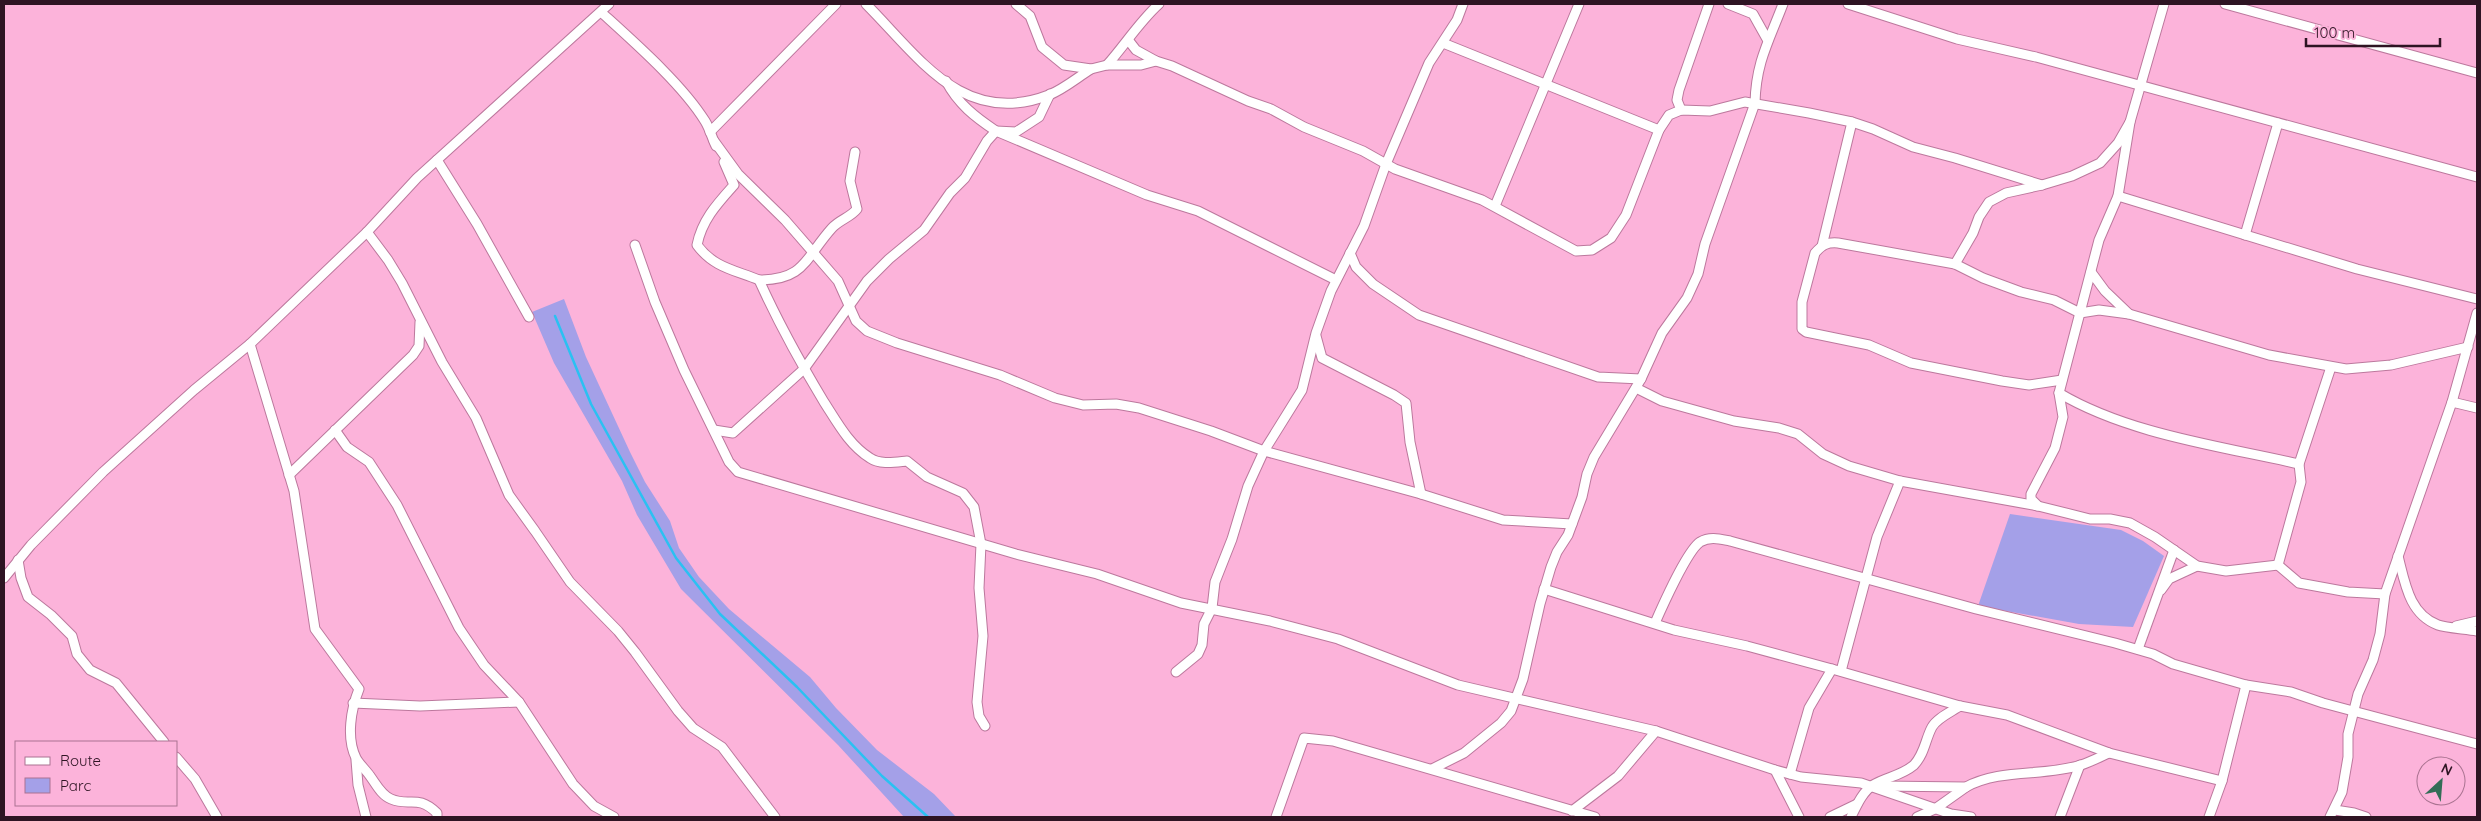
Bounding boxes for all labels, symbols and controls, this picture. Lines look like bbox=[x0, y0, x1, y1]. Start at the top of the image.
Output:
scale bar bbox=[2306, 15, 2440, 47]
text: 100 m bbox=[2314, 23, 2355, 42]
legend bbox=[15, 741, 178, 806]
text: Route bbox=[60, 751, 101, 770]
north arrow bbox=[2416, 756, 2466, 806]
text: N bbox=[2438, 759, 2455, 780]
text: Parc bbox=[60, 776, 91, 795]

